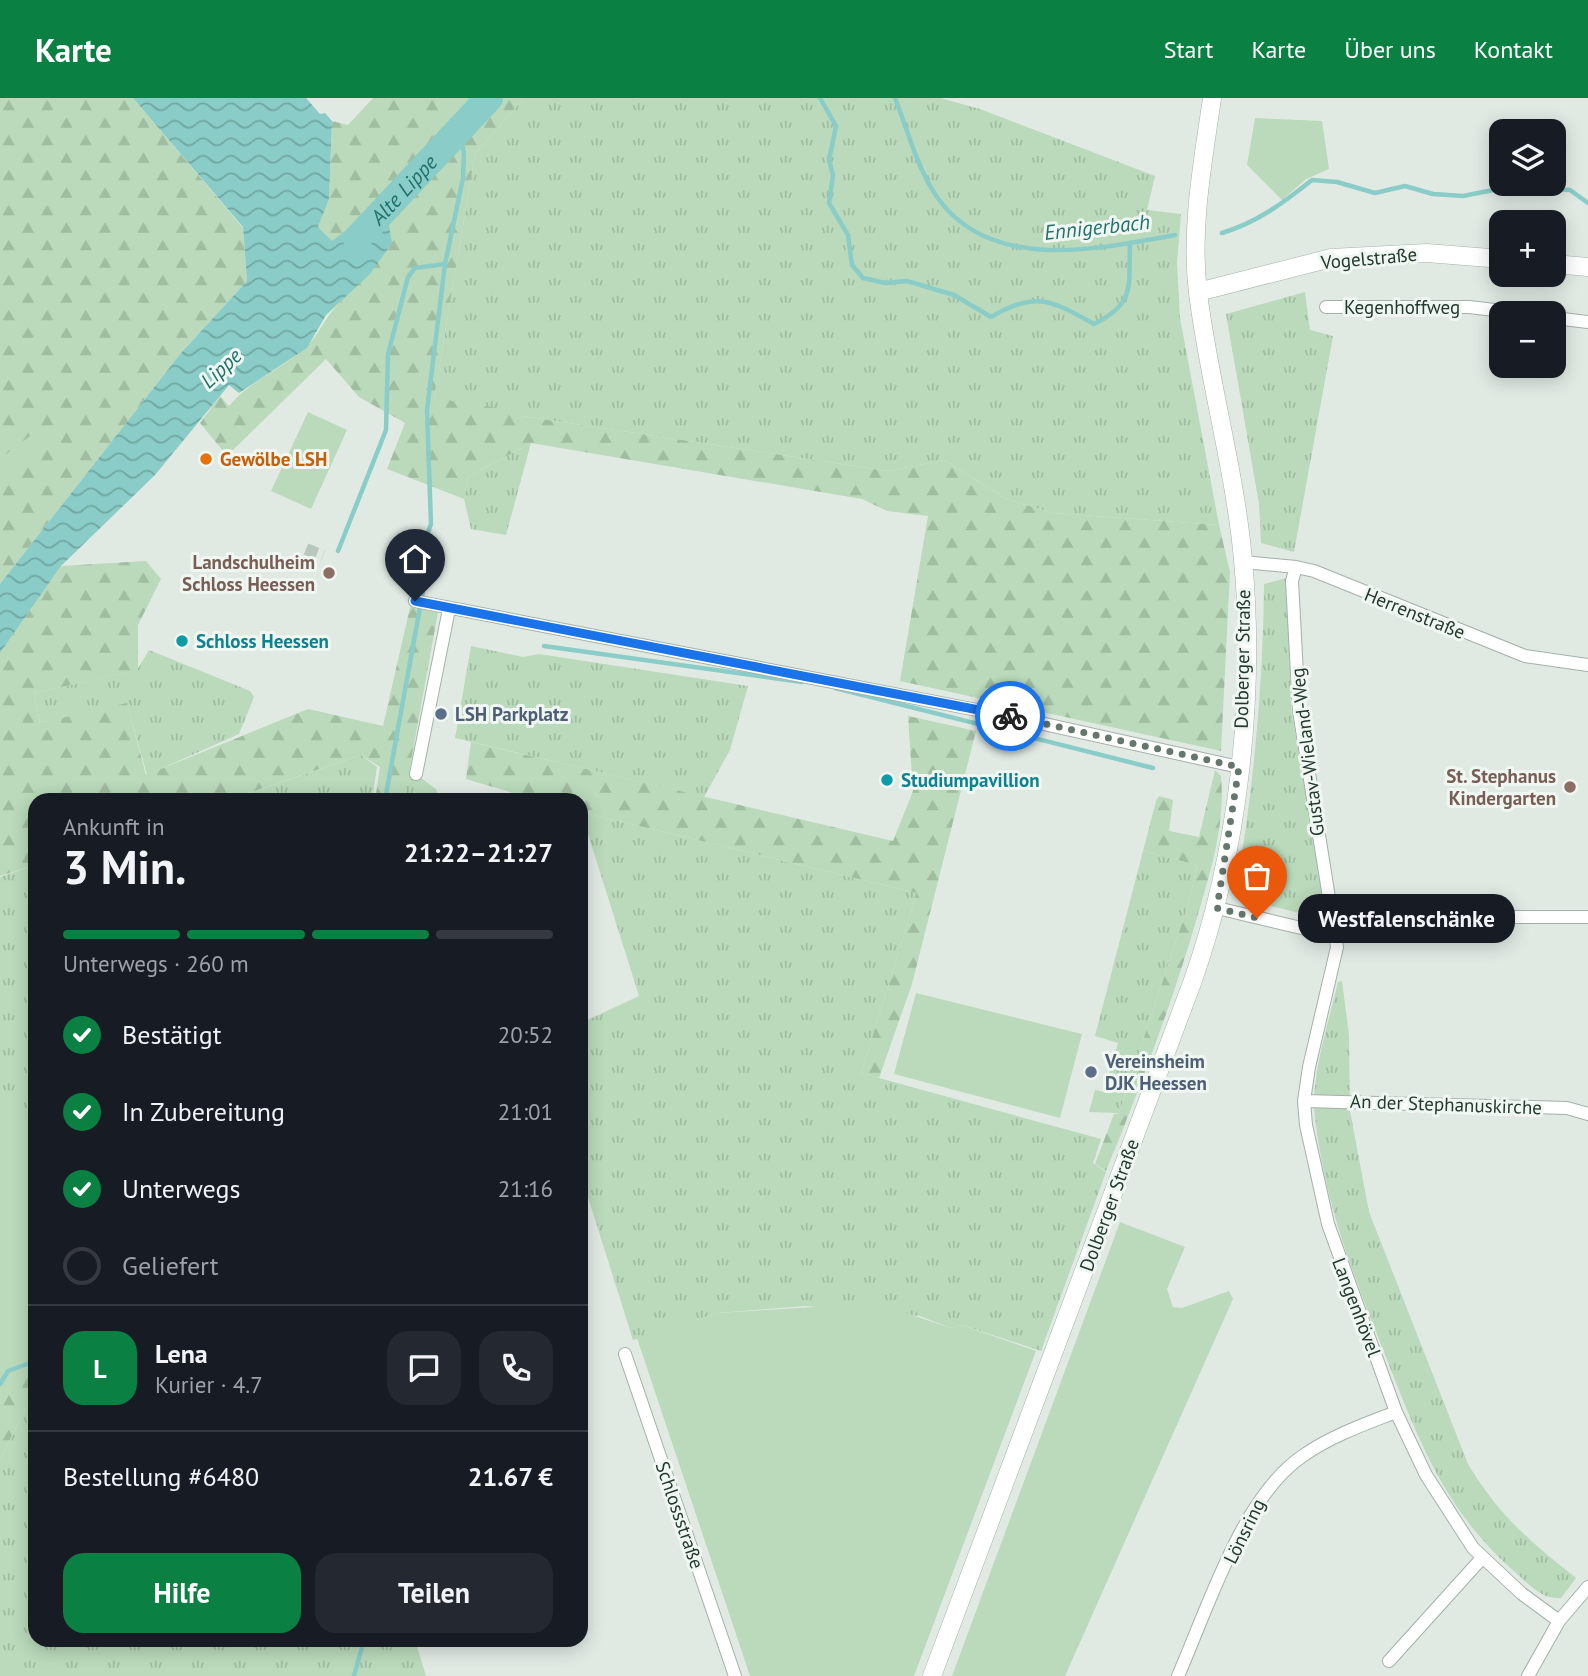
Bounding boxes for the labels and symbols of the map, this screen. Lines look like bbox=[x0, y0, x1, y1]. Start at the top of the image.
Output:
water label: Alte Lippe bbox=[363, 148, 443, 231]
water label: Ennigerbach bbox=[1043, 208, 1151, 246]
street label: Vogelstraße bbox=[1319, 242, 1418, 274]
street label: Kegenhoffweg bbox=[1344, 295, 1460, 319]
water label: Lippe bbox=[195, 342, 248, 394]
place label: Gewölbe LSH bbox=[220, 447, 327, 471]
marker: Gewölbe LSH bbox=[198, 451, 214, 467]
pin bbox=[385, 529, 445, 601]
place label: Landschulheim Schloss Heessen bbox=[182, 550, 315, 596]
marker: Landschulheim Schloss Heessen bbox=[321, 565, 337, 581]
street label: Herrenstraße bbox=[1361, 582, 1469, 644]
street label: Dolberger Straße bbox=[1229, 589, 1255, 729]
place label: Schloss Heessen bbox=[196, 629, 329, 653]
marker: Schloss Heessen bbox=[174, 633, 190, 649]
street label: Gustav-Wieland-Weg bbox=[1285, 667, 1329, 837]
courier bbox=[975, 681, 1045, 751]
place label: LSH Parkplatz bbox=[455, 702, 569, 726]
marker: LSH Parkplatz bbox=[433, 706, 449, 722]
place label: St. Stephanus Kindergarten bbox=[1446, 764, 1556, 810]
place label: Studiumpavillion bbox=[901, 768, 1040, 792]
marker: Studiumpavillion bbox=[879, 772, 895, 788]
marker: St. Stephanus Kindergarten bbox=[1562, 779, 1578, 795]
pin bbox=[1227, 846, 1287, 918]
callout: Westfalenschänke bbox=[1299, 894, 1516, 942]
place label: Vereinsheim DJK Heessen bbox=[1104, 1049, 1207, 1095]
marker: Vereinsheim DJK Heessen bbox=[1083, 1064, 1099, 1080]
street label: An der Stephanuskirche bbox=[1350, 1089, 1542, 1119]
street label: Dolberger Straße bbox=[1074, 1135, 1144, 1275]
street label: Langenhövel bbox=[1327, 1254, 1387, 1360]
street label: Schlossstraße bbox=[650, 1458, 710, 1572]
street label: Lönsring bbox=[1218, 1495, 1270, 1567]

